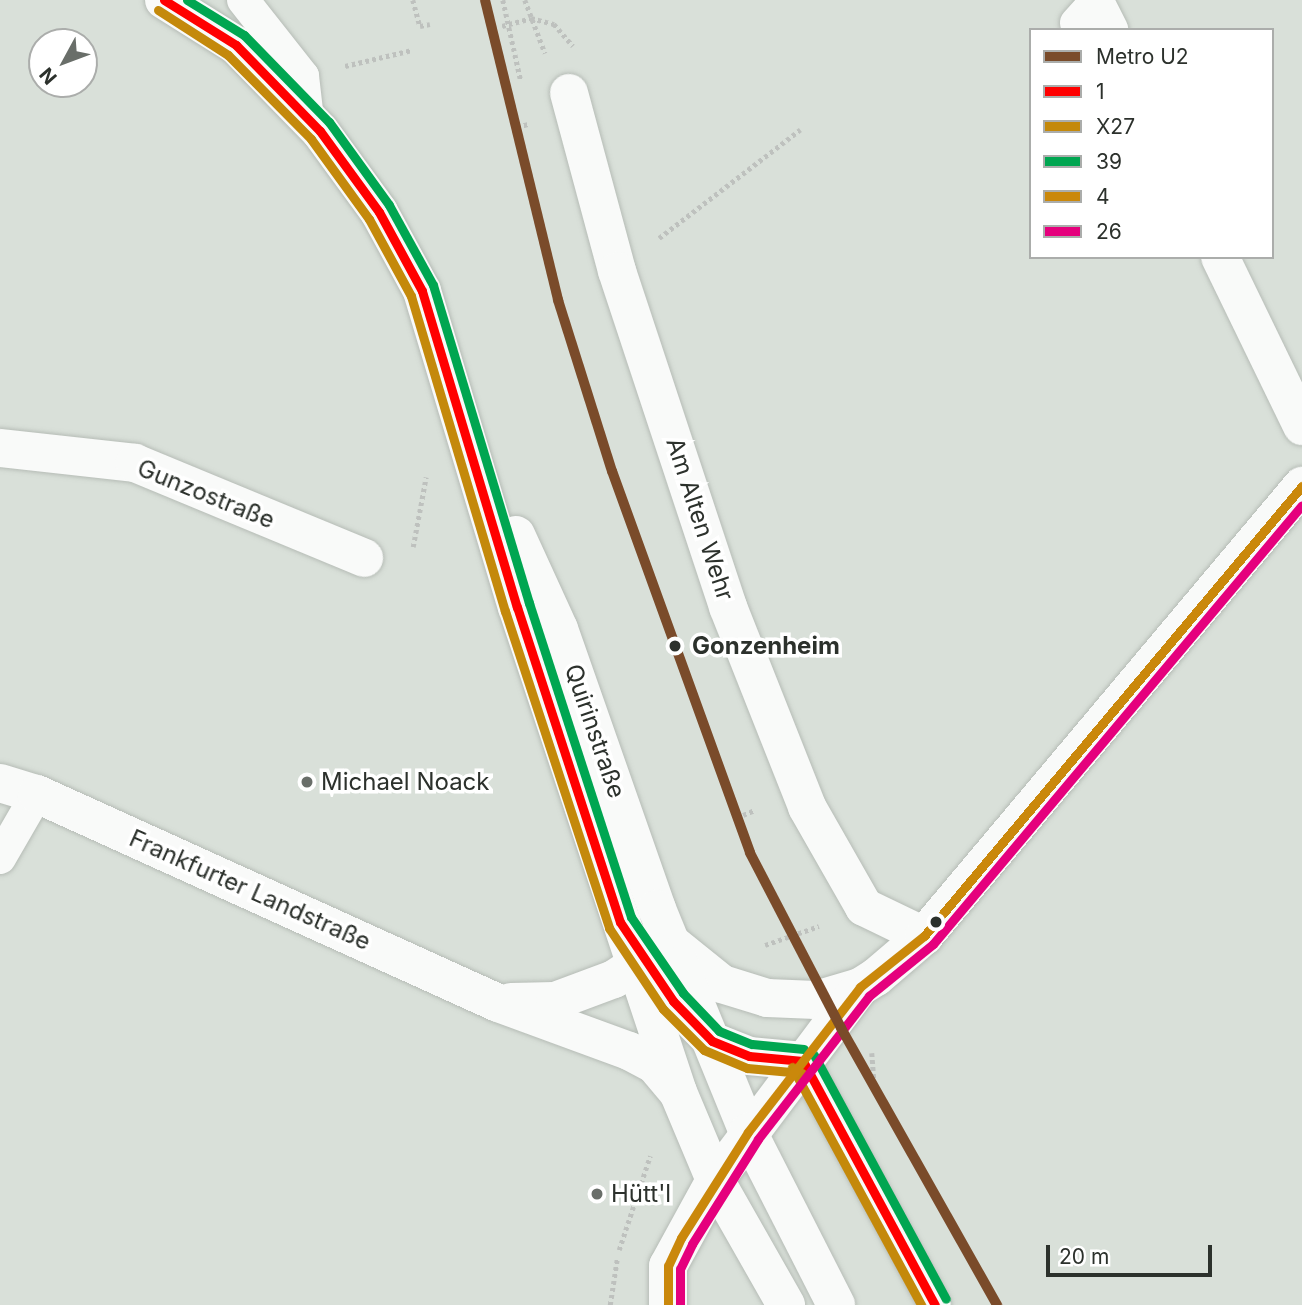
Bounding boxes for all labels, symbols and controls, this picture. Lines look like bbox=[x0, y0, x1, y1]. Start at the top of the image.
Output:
north arrow bbox=[28, 28, 98, 98]
legend bbox=[1029, 28, 1274, 259]
text: Metro U2 bbox=[1096, 44, 1189, 69]
text: N bbox=[35, 63, 62, 89]
text: 1 bbox=[1096, 79, 1105, 104]
text: X27 bbox=[1096, 114, 1135, 139]
text: 39 bbox=[1096, 149, 1122, 174]
text: 4 bbox=[1096, 184, 1110, 209]
text: 26 bbox=[1096, 219, 1122, 244]
street label: Am Alten Wehr bbox=[660, 434, 740, 604]
street label: Gunzostraße bbox=[133, 453, 279, 535]
place label: Gonzenheim bbox=[692, 632, 840, 660]
marker: Gonzenheim bbox=[664, 635, 686, 657]
street label: Quirinstraße bbox=[559, 660, 631, 802]
place label: Michael Noack bbox=[321, 768, 489, 796]
marker: Michael Noack bbox=[299, 774, 315, 790]
street label: Frankfurter Landstraße bbox=[125, 824, 375, 956]
unlabelled marker bbox=[929, 915, 943, 929]
place label: Hütt'l bbox=[611, 1180, 671, 1208]
marker: Hütt'l bbox=[589, 1186, 605, 1202]
scale bar bbox=[1050, 1232, 1216, 1276]
text: 20 m bbox=[1059, 1244, 1109, 1269]

